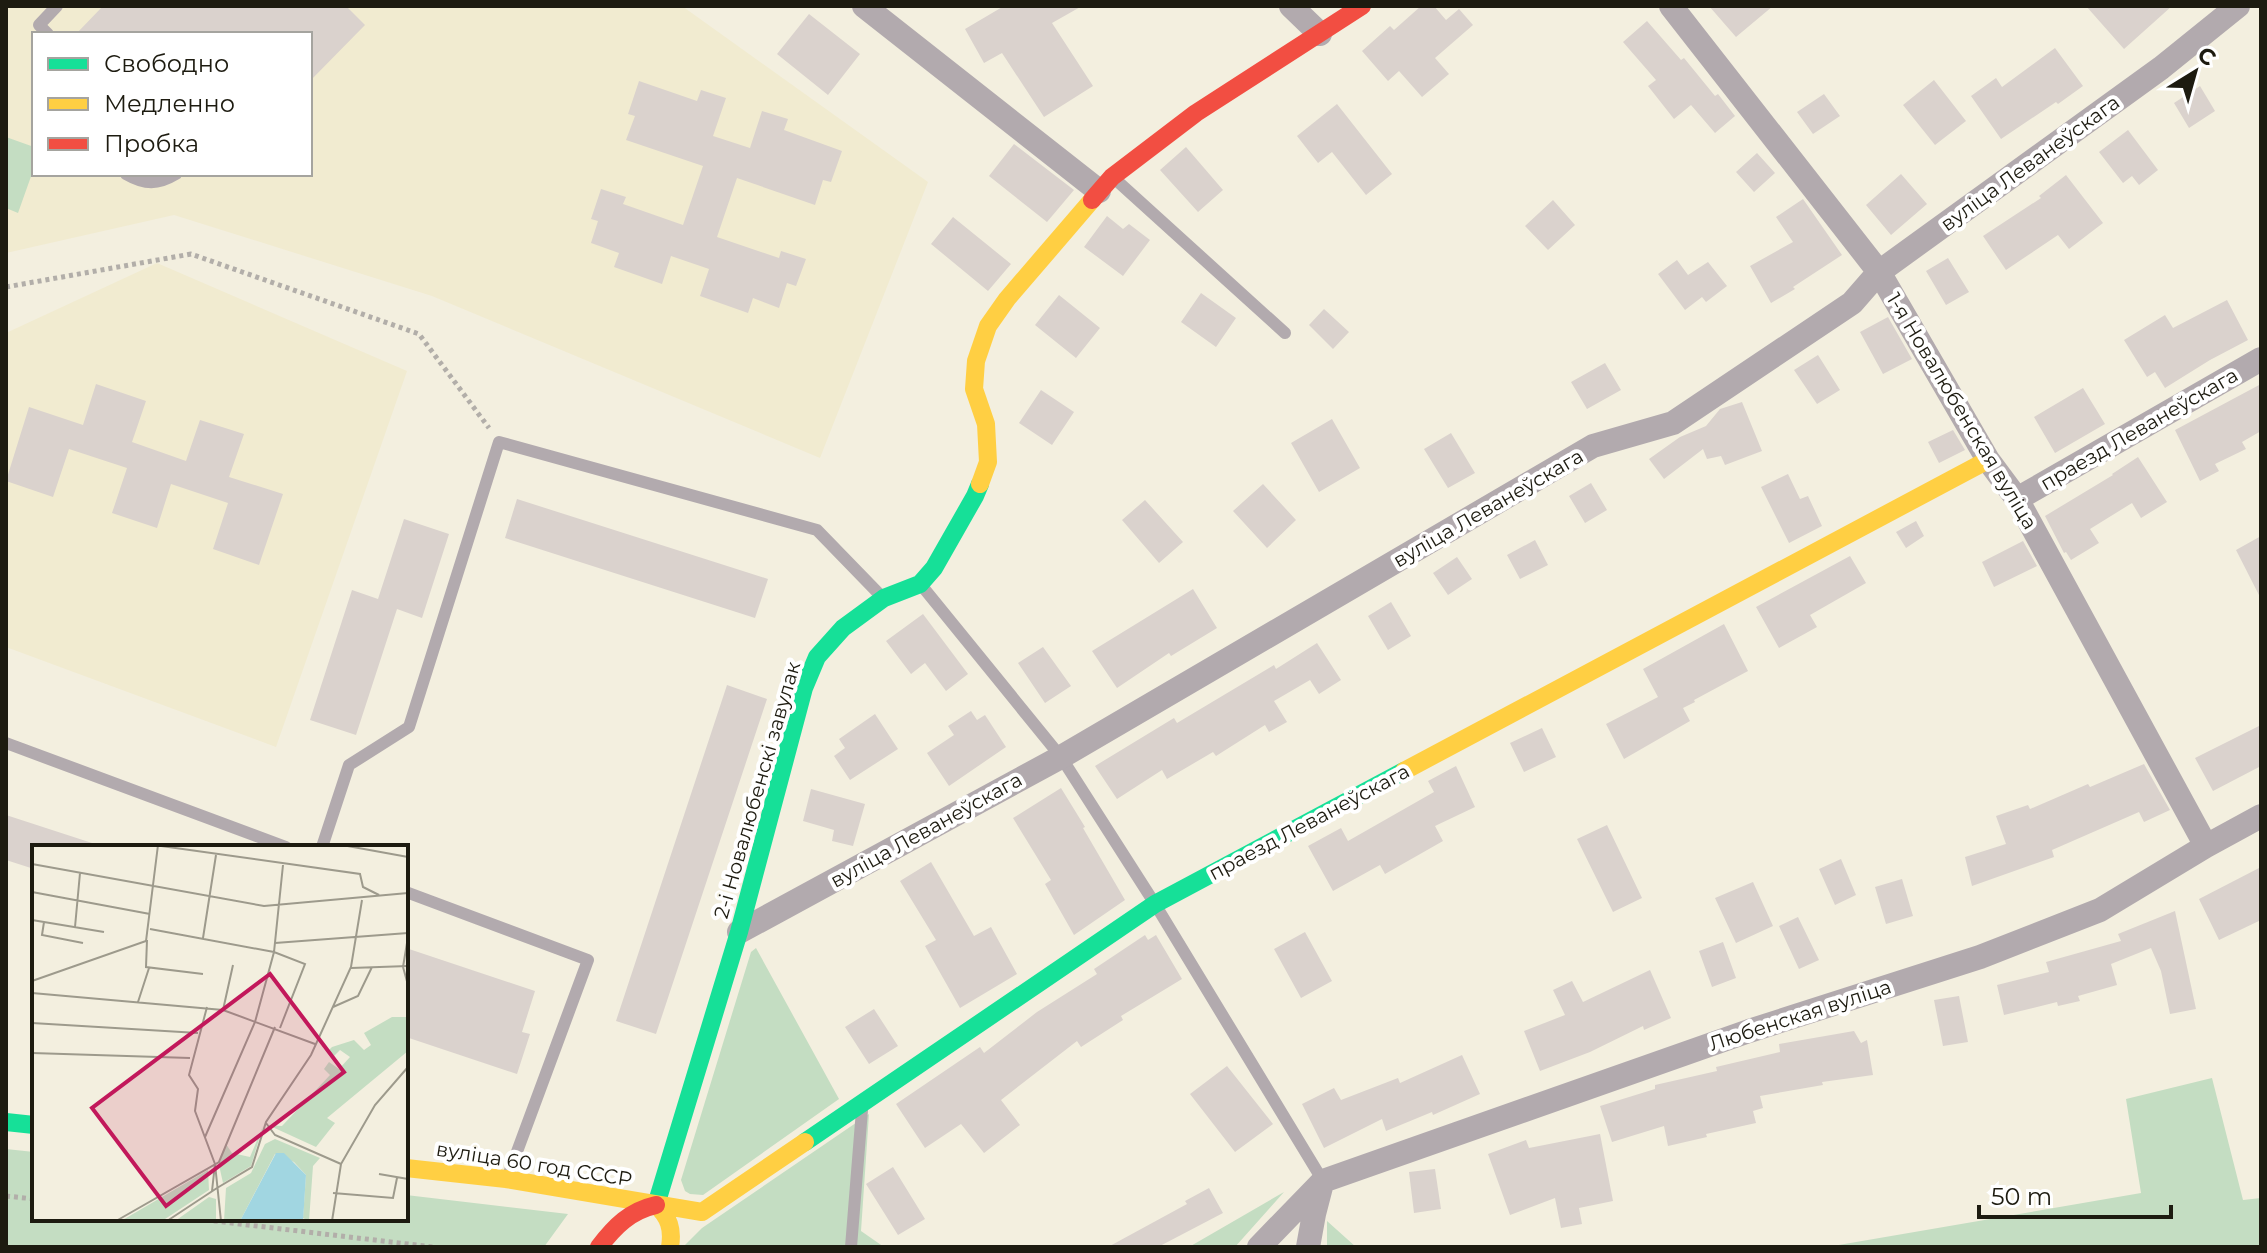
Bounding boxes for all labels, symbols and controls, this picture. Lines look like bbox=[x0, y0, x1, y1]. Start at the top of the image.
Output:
legend bbox=[32, 32, 312, 176]
north arrow bbox=[2155, 32, 2235, 112]
text: С bbox=[2192, 41, 2221, 72]
text: Свободно bbox=[104, 49, 229, 78]
text: Медленно bbox=[104, 89, 235, 118]
street label: вуліца Леванеўскага bbox=[1936, 90, 2124, 236]
text: Пробка bbox=[104, 129, 199, 158]
street label: 1-я Новалюбенская вуліца bbox=[1882, 288, 2042, 534]
street label: праезд Леванеўскага bbox=[2036, 363, 2242, 495]
street label: вуліца Леванеўскага bbox=[1389, 444, 1587, 572]
street label: 2-і Новалюбенскі завулак bbox=[709, 658, 805, 921]
street label: праезд Леванеўскага bbox=[1204, 759, 1414, 885]
street label: вуліца Леванеўскага bbox=[826, 767, 1026, 893]
inset map bbox=[32, 845, 408, 1221]
street label: Любенская вуліца bbox=[1706, 974, 1894, 1056]
street label: вуліца 60 год СССР bbox=[434, 1137, 634, 1191]
scale bar bbox=[1979, 1169, 2171, 1219]
text: 50 m bbox=[1991, 1182, 2052, 1211]

